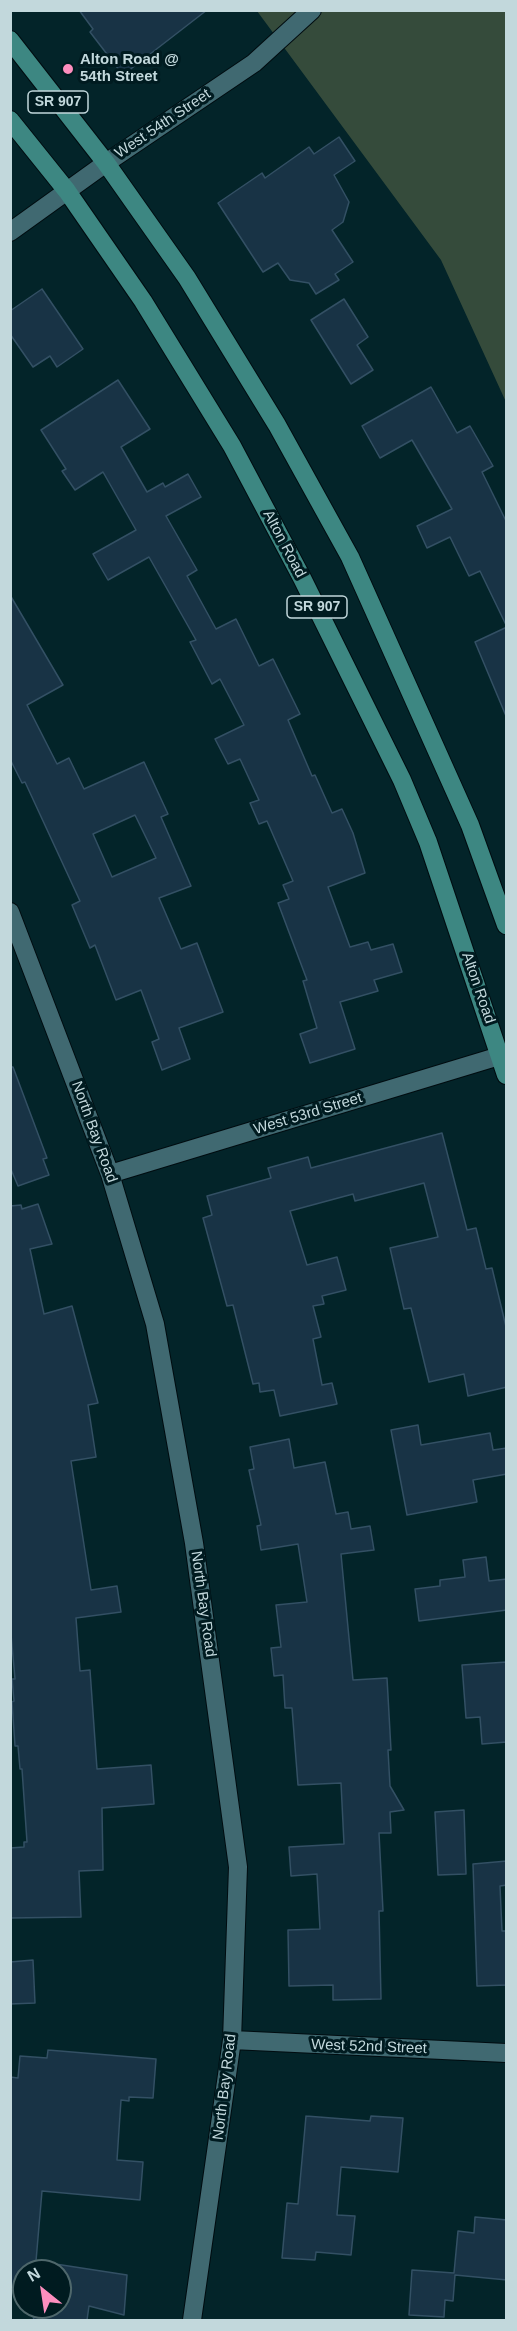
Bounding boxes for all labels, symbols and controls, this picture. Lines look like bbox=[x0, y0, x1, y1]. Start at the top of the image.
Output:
place label: Alton Road @ 54th Street bbox=[80, 51, 179, 86]
marker: Alton Road @ 54th Street bbox=[61, 62, 75, 76]
street label: West 54th Street bbox=[112, 85, 214, 163]
road number: SR 907 bbox=[28, 91, 88, 113]
street label: Alton Road bbox=[259, 507, 309, 581]
road number: SR 907 bbox=[287, 596, 347, 618]
street label: Alton Road bbox=[457, 950, 499, 1026]
street label: North Bay Road bbox=[67, 1079, 121, 1185]
street label: West 53rd Street bbox=[252, 1089, 364, 1139]
street label: North Bay Road bbox=[187, 1550, 219, 1658]
street label: North Bay Road bbox=[210, 2033, 240, 2141]
street label: West 52nd Street bbox=[311, 2036, 427, 2058]
north arrow bbox=[12, 2259, 72, 2319]
text: N bbox=[24, 2264, 43, 2285]

